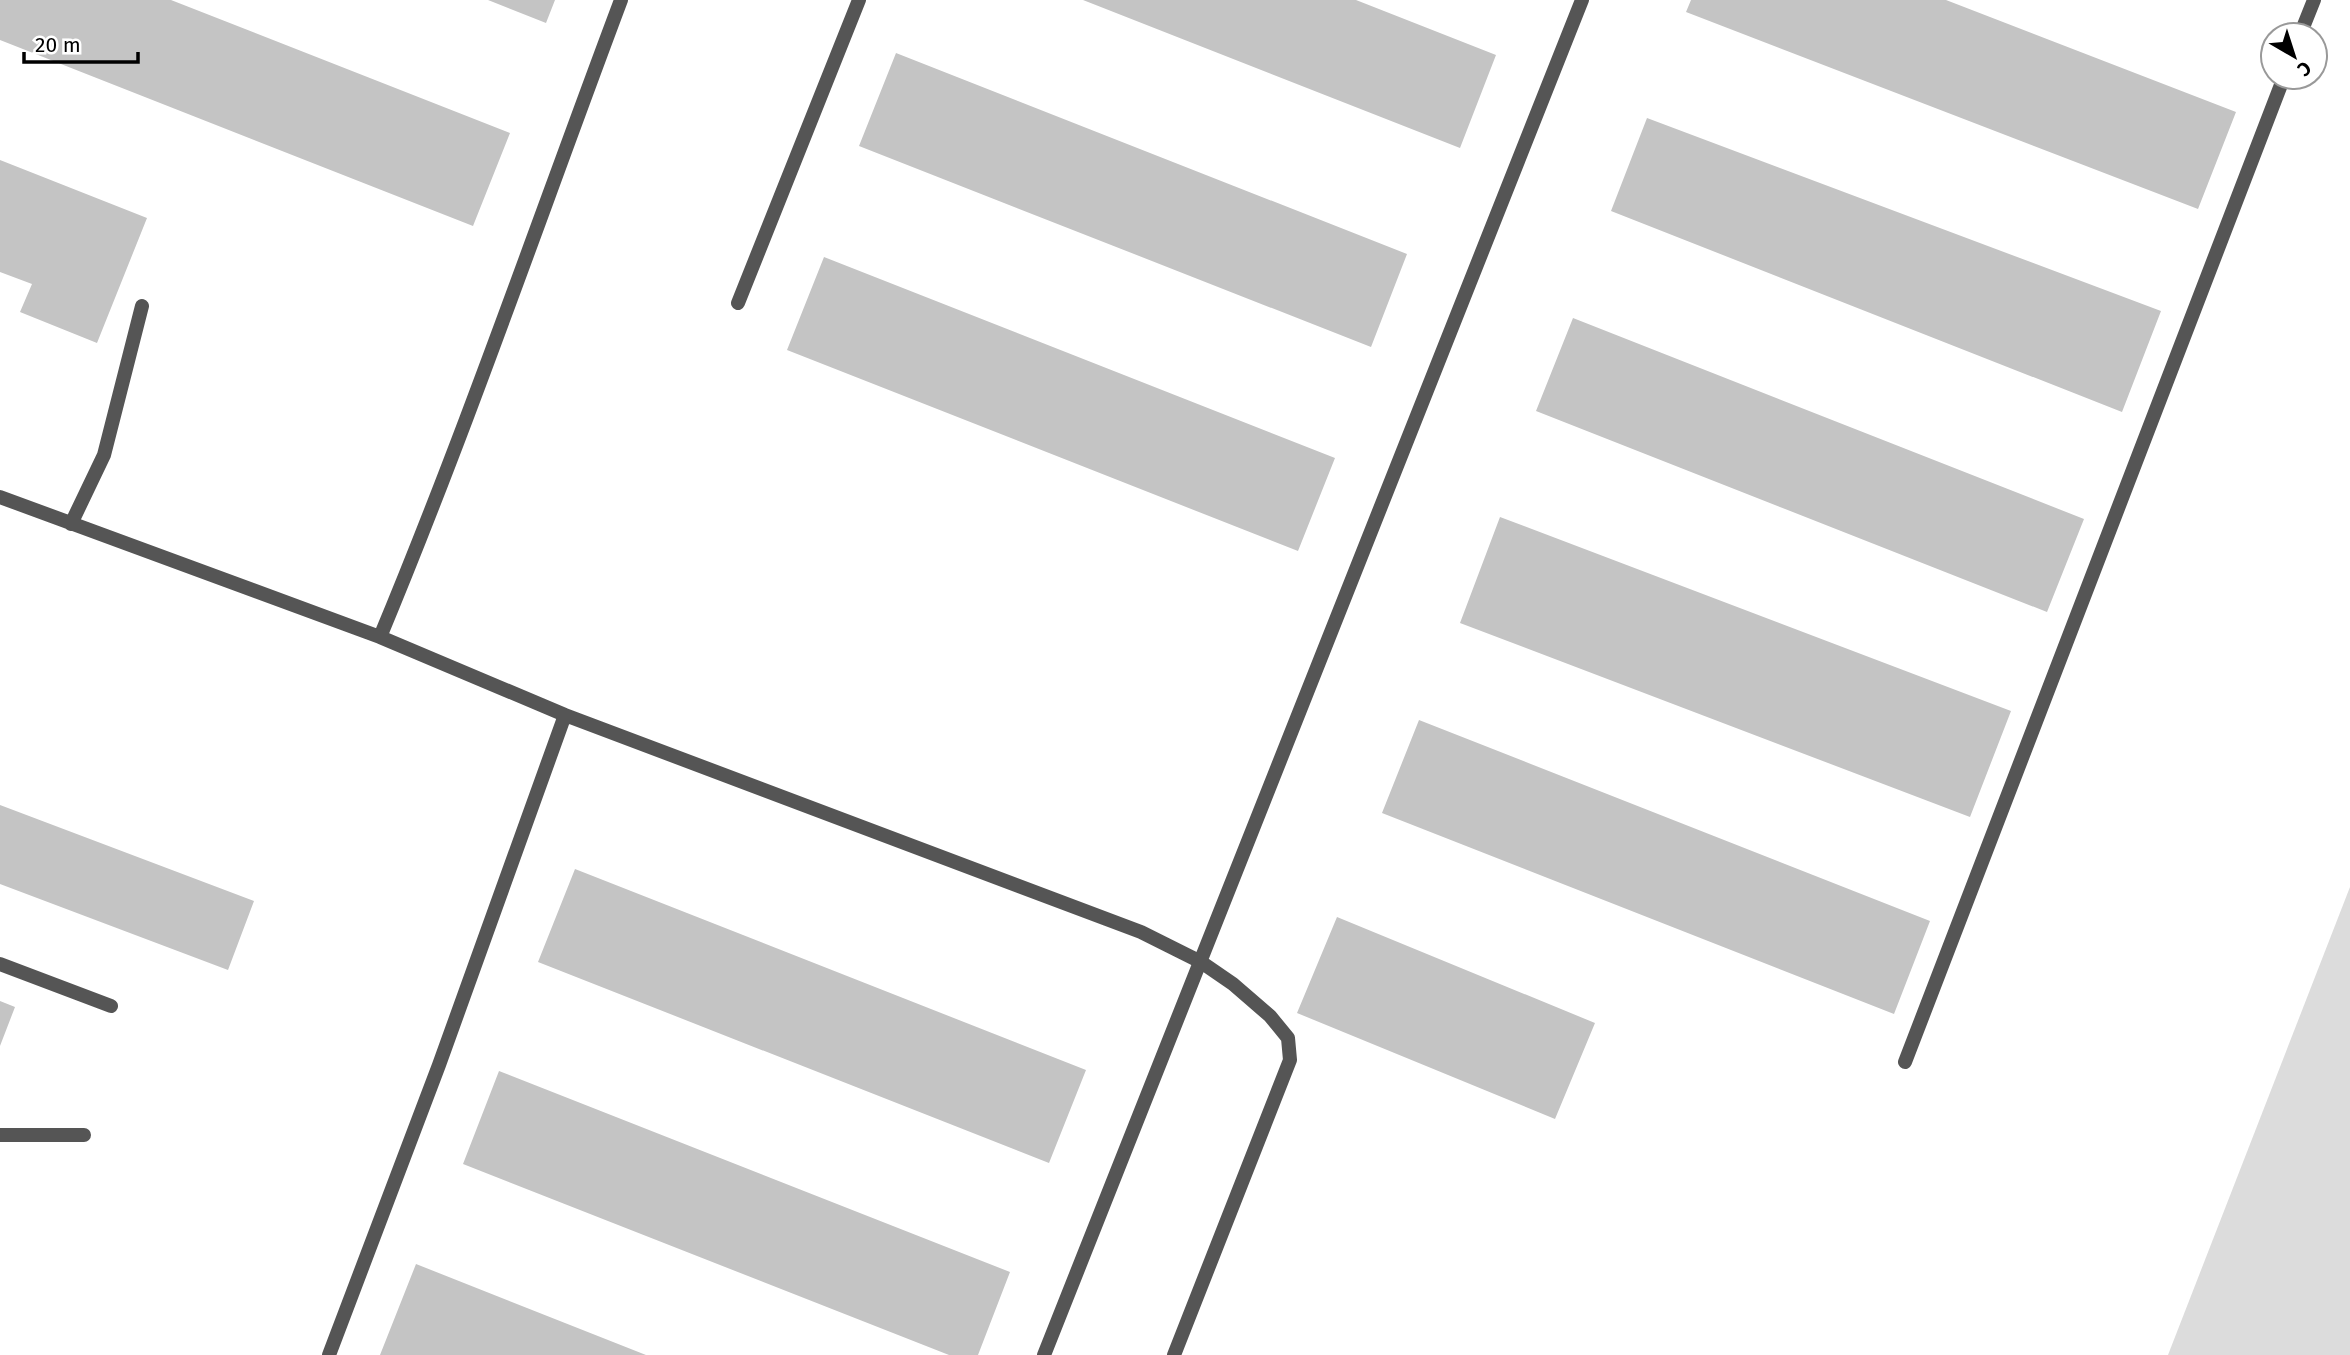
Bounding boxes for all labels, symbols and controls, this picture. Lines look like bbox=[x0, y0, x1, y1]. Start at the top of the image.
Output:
scale bar bbox=[24, 21, 138, 65]
north arrow bbox=[2259, 21, 2329, 91]
text: 20 m bbox=[35, 32, 81, 58]
text: С bbox=[2293, 56, 2316, 81]

